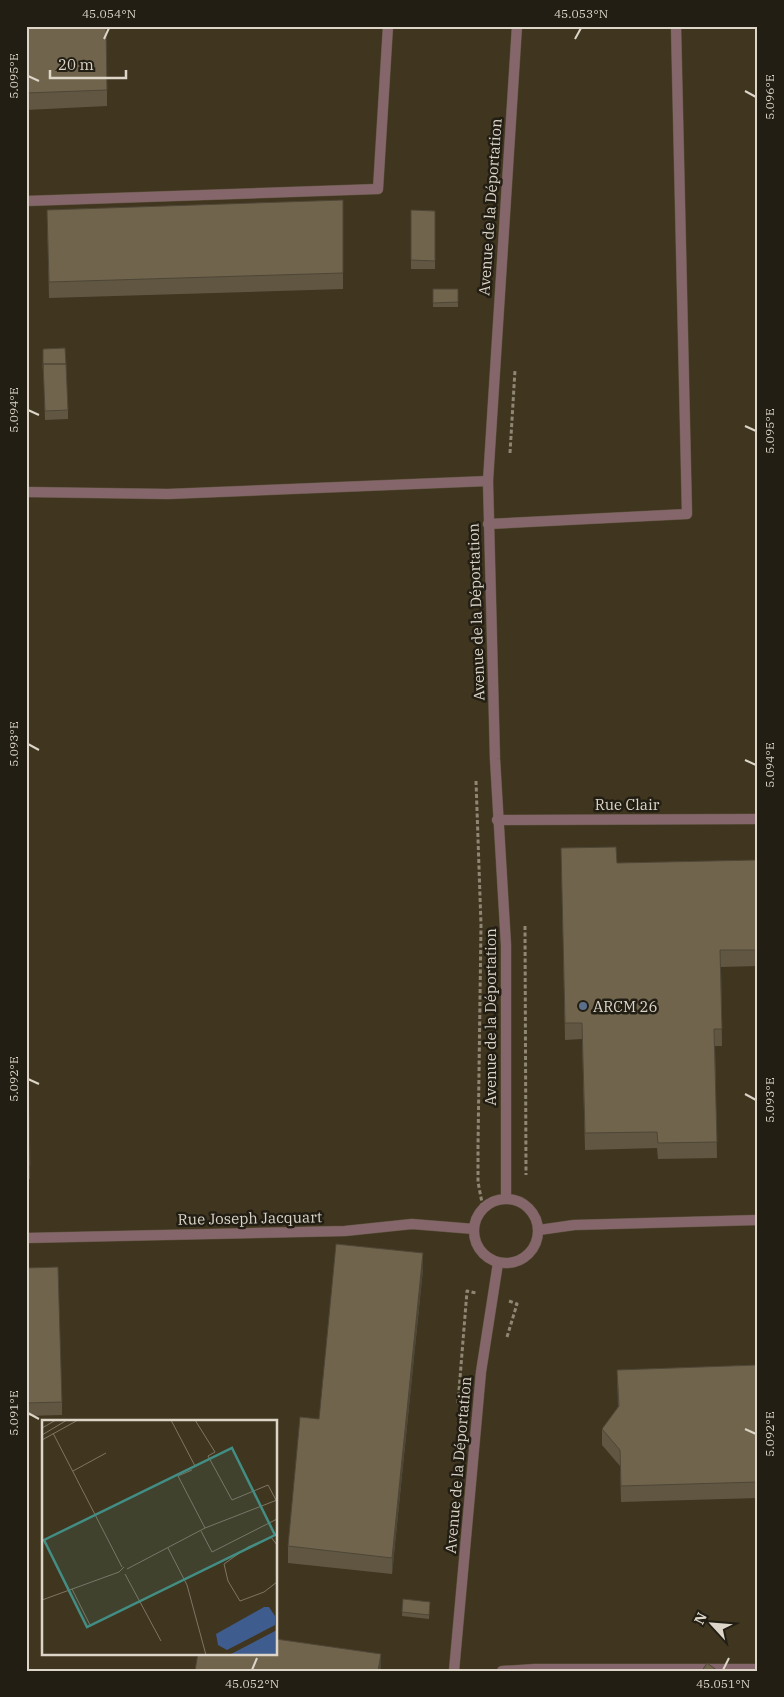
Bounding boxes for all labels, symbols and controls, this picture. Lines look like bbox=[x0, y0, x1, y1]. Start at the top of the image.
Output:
text: 45.054°N bbox=[82, 6, 136, 21]
text: 45.053°N bbox=[554, 6, 608, 21]
scale bar bbox=[50, 48, 126, 80]
text: 5.095°E bbox=[6, 53, 21, 99]
text: 20 m bbox=[58, 55, 94, 74]
text: 5.096°E bbox=[762, 74, 777, 120]
street label: Avenue de la Déportation bbox=[474, 117, 506, 296]
text: 5.094°E bbox=[6, 387, 21, 433]
text: 5.095°E bbox=[762, 408, 777, 454]
street label: Avenue de la Déportation bbox=[463, 522, 489, 701]
text: 5.093°E bbox=[6, 721, 21, 767]
text: 5.094°E bbox=[762, 742, 777, 788]
street label: Rue Clair bbox=[595, 795, 660, 814]
street label: Avenue de la Déportation bbox=[481, 928, 500, 1106]
place label: ARCM 26 bbox=[593, 997, 658, 1016]
marker: ARCM 26 bbox=[577, 1000, 589, 1012]
text: 5.092°E bbox=[6, 1056, 21, 1102]
text: 5.093°E bbox=[762, 1077, 777, 1123]
street label: Rue Joseph Jacquart bbox=[178, 1207, 322, 1229]
street label: Avenue de la Déportation bbox=[441, 1375, 475, 1554]
text: 5.091°E bbox=[6, 1390, 21, 1436]
text: 5.092°E bbox=[762, 1411, 777, 1457]
inset map bbox=[42, 1420, 278, 1654]
north arrow bbox=[686, 1600, 736, 1650]
text: N bbox=[690, 1609, 711, 1627]
text: 45.052°N bbox=[225, 1676, 279, 1691]
text: 45.051°N bbox=[696, 1676, 750, 1691]

